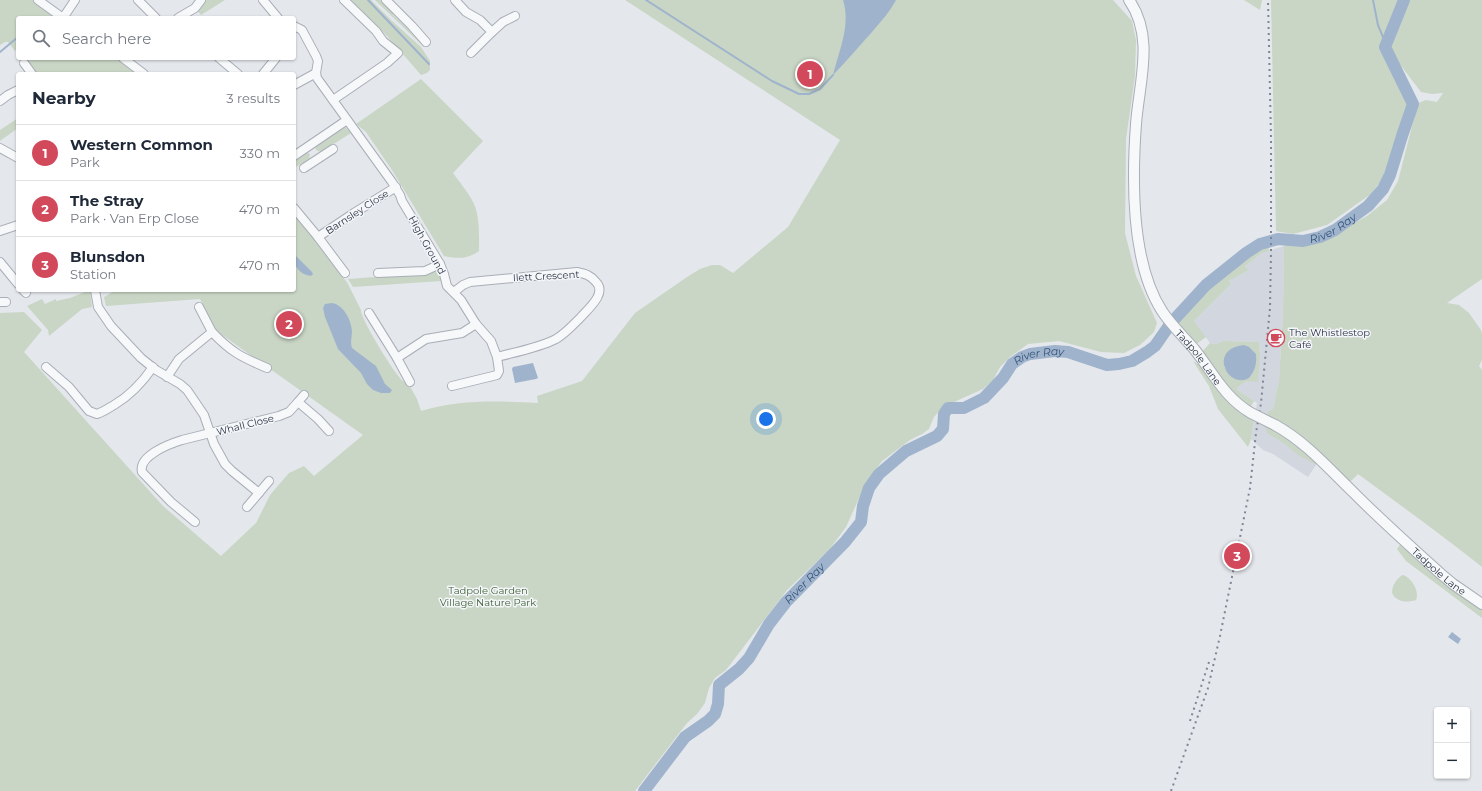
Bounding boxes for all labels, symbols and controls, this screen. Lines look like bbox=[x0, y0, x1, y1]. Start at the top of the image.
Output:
search box bbox=[16, 16, 296, 60]
icon: search bbox=[30, 27, 52, 49]
text: Search here bbox=[62, 29, 151, 48]
pin: 1 bbox=[797, 59, 823, 89]
text: Nearby bbox=[32, 88, 96, 108]
text: 3 results bbox=[226, 90, 280, 106]
text: Western Common bbox=[70, 135, 213, 154]
text: 1 bbox=[42, 145, 48, 161]
text: 330 m bbox=[240, 145, 280, 161]
text: Park bbox=[70, 154, 100, 170]
street label: Barnsley Close bbox=[323, 187, 391, 237]
text: The Stray bbox=[70, 191, 143, 210]
text: 2 bbox=[41, 201, 49, 217]
text: 470 m bbox=[239, 201, 280, 217]
water label: River Ray bbox=[1308, 209, 1360, 246]
text: Park · Van Erp Close bbox=[70, 210, 199, 226]
street label: High Ground bbox=[406, 213, 448, 277]
text: Blunsdon bbox=[70, 247, 145, 266]
text: 3 bbox=[41, 257, 49, 273]
text: 470 m bbox=[239, 257, 280, 273]
text: Station bbox=[70, 266, 116, 282]
street label: Ilett Crescent bbox=[512, 268, 580, 284]
pin: 2 bbox=[276, 309, 302, 339]
place label: The Whistlestop Café bbox=[1289, 326, 1370, 351]
street label: Tadpole Lane bbox=[1173, 327, 1225, 388]
cafe icon: The Whistlestop Café bbox=[1266, 328, 1286, 348]
water label: River Ray bbox=[1010, 344, 1066, 368]
your location bbox=[756, 409, 776, 429]
street label: Whall Close bbox=[215, 412, 275, 438]
pin: 3 bbox=[1224, 541, 1250, 571]
street label: Tadpole Lane bbox=[1409, 544, 1469, 598]
water label: River Ray bbox=[781, 559, 828, 607]
park label: Tadpole Garden Village Nature Park bbox=[440, 584, 536, 609]
map controls bbox=[1434, 707, 1470, 779]
button: + bbox=[1434, 707, 1470, 743]
button: − bbox=[1434, 743, 1470, 779]

